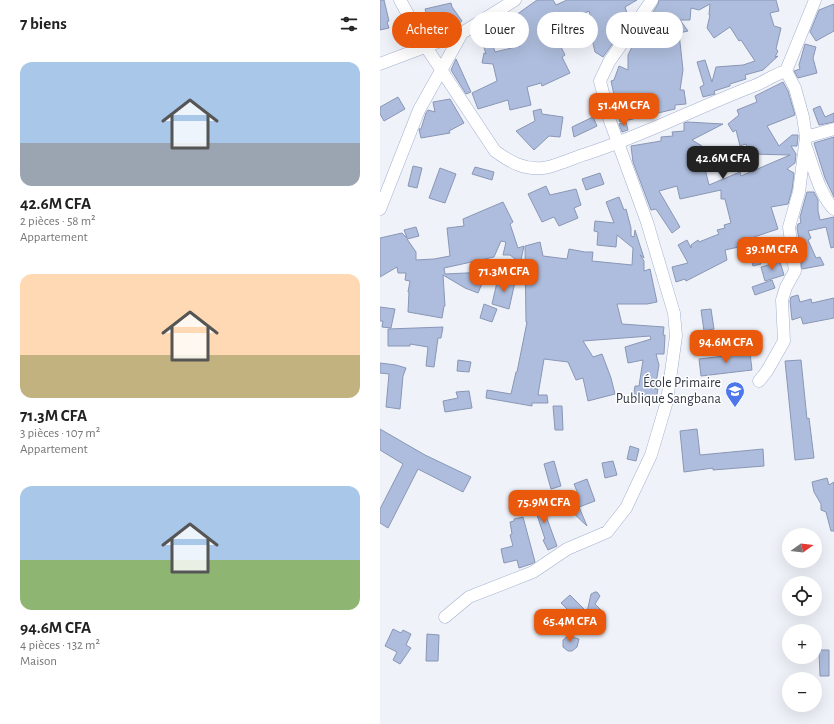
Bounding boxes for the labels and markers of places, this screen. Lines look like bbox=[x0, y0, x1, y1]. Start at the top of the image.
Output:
pin: 51.4M CFA bbox=[578, 93, 670, 127]
pin: 42.6M CFA bbox=[677, 146, 769, 180]
pin: 39.1M CFA bbox=[726, 237, 818, 271]
pin: 71.3M CFA bbox=[458, 259, 550, 293]
pin: 94.6M CFA bbox=[680, 330, 772, 364]
place label: École Primaire Publique Sangbana bbox=[616, 373, 722, 406]
school or university icon: École Primaire Publique Sangbana bbox=[724, 380, 746, 408]
pin: 75.9M CFA bbox=[498, 490, 590, 524]
pin: 65.4M CFA bbox=[524, 609, 616, 643]

